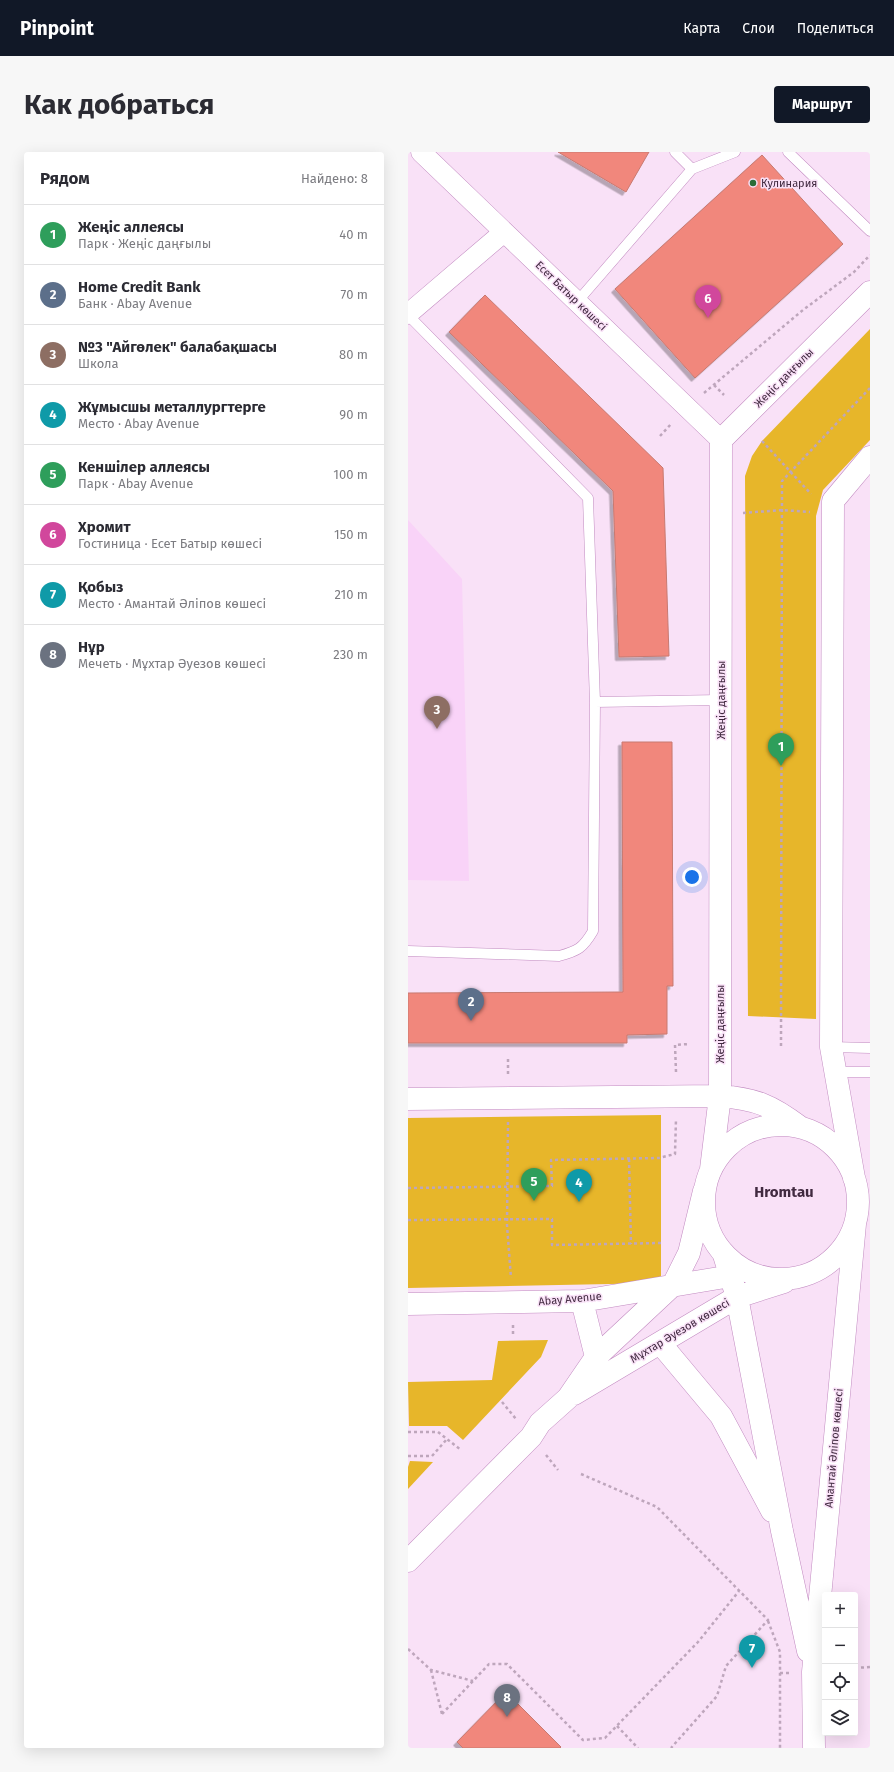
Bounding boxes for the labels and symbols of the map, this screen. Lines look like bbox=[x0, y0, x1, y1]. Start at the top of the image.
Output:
place label: Кулинария bbox=[761, 177, 817, 190]
marker: Кулинария bbox=[748, 178, 758, 188]
street label: Есет Батыр көшесі bbox=[533, 259, 609, 333]
pin: 6 bbox=[695, 285, 721, 318]
street label: Жеңіс даңғылы bbox=[752, 346, 816, 410]
street label: Жеңіс даңғылы bbox=[715, 661, 728, 739]
pin: 3 bbox=[424, 696, 450, 729]
pin: 1 bbox=[768, 733, 794, 766]
your location bbox=[682, 867, 702, 887]
street label: Жеңіс даңғылы bbox=[714, 985, 727, 1063]
pin: 2 bbox=[458, 988, 484, 1021]
pin: 5 bbox=[521, 1168, 547, 1201]
pin: 4 bbox=[566, 1169, 592, 1202]
district label: Hromtau bbox=[754, 1183, 814, 1201]
street label: Abay Avenue bbox=[538, 1290, 602, 1308]
street label: Мұхтар Әуезов көшесі bbox=[628, 1296, 732, 1366]
street label: Амантай Әліпов көшесі bbox=[822, 1388, 846, 1508]
pin: 7 bbox=[739, 1635, 765, 1668]
pin: 8 bbox=[494, 1684, 520, 1717]

